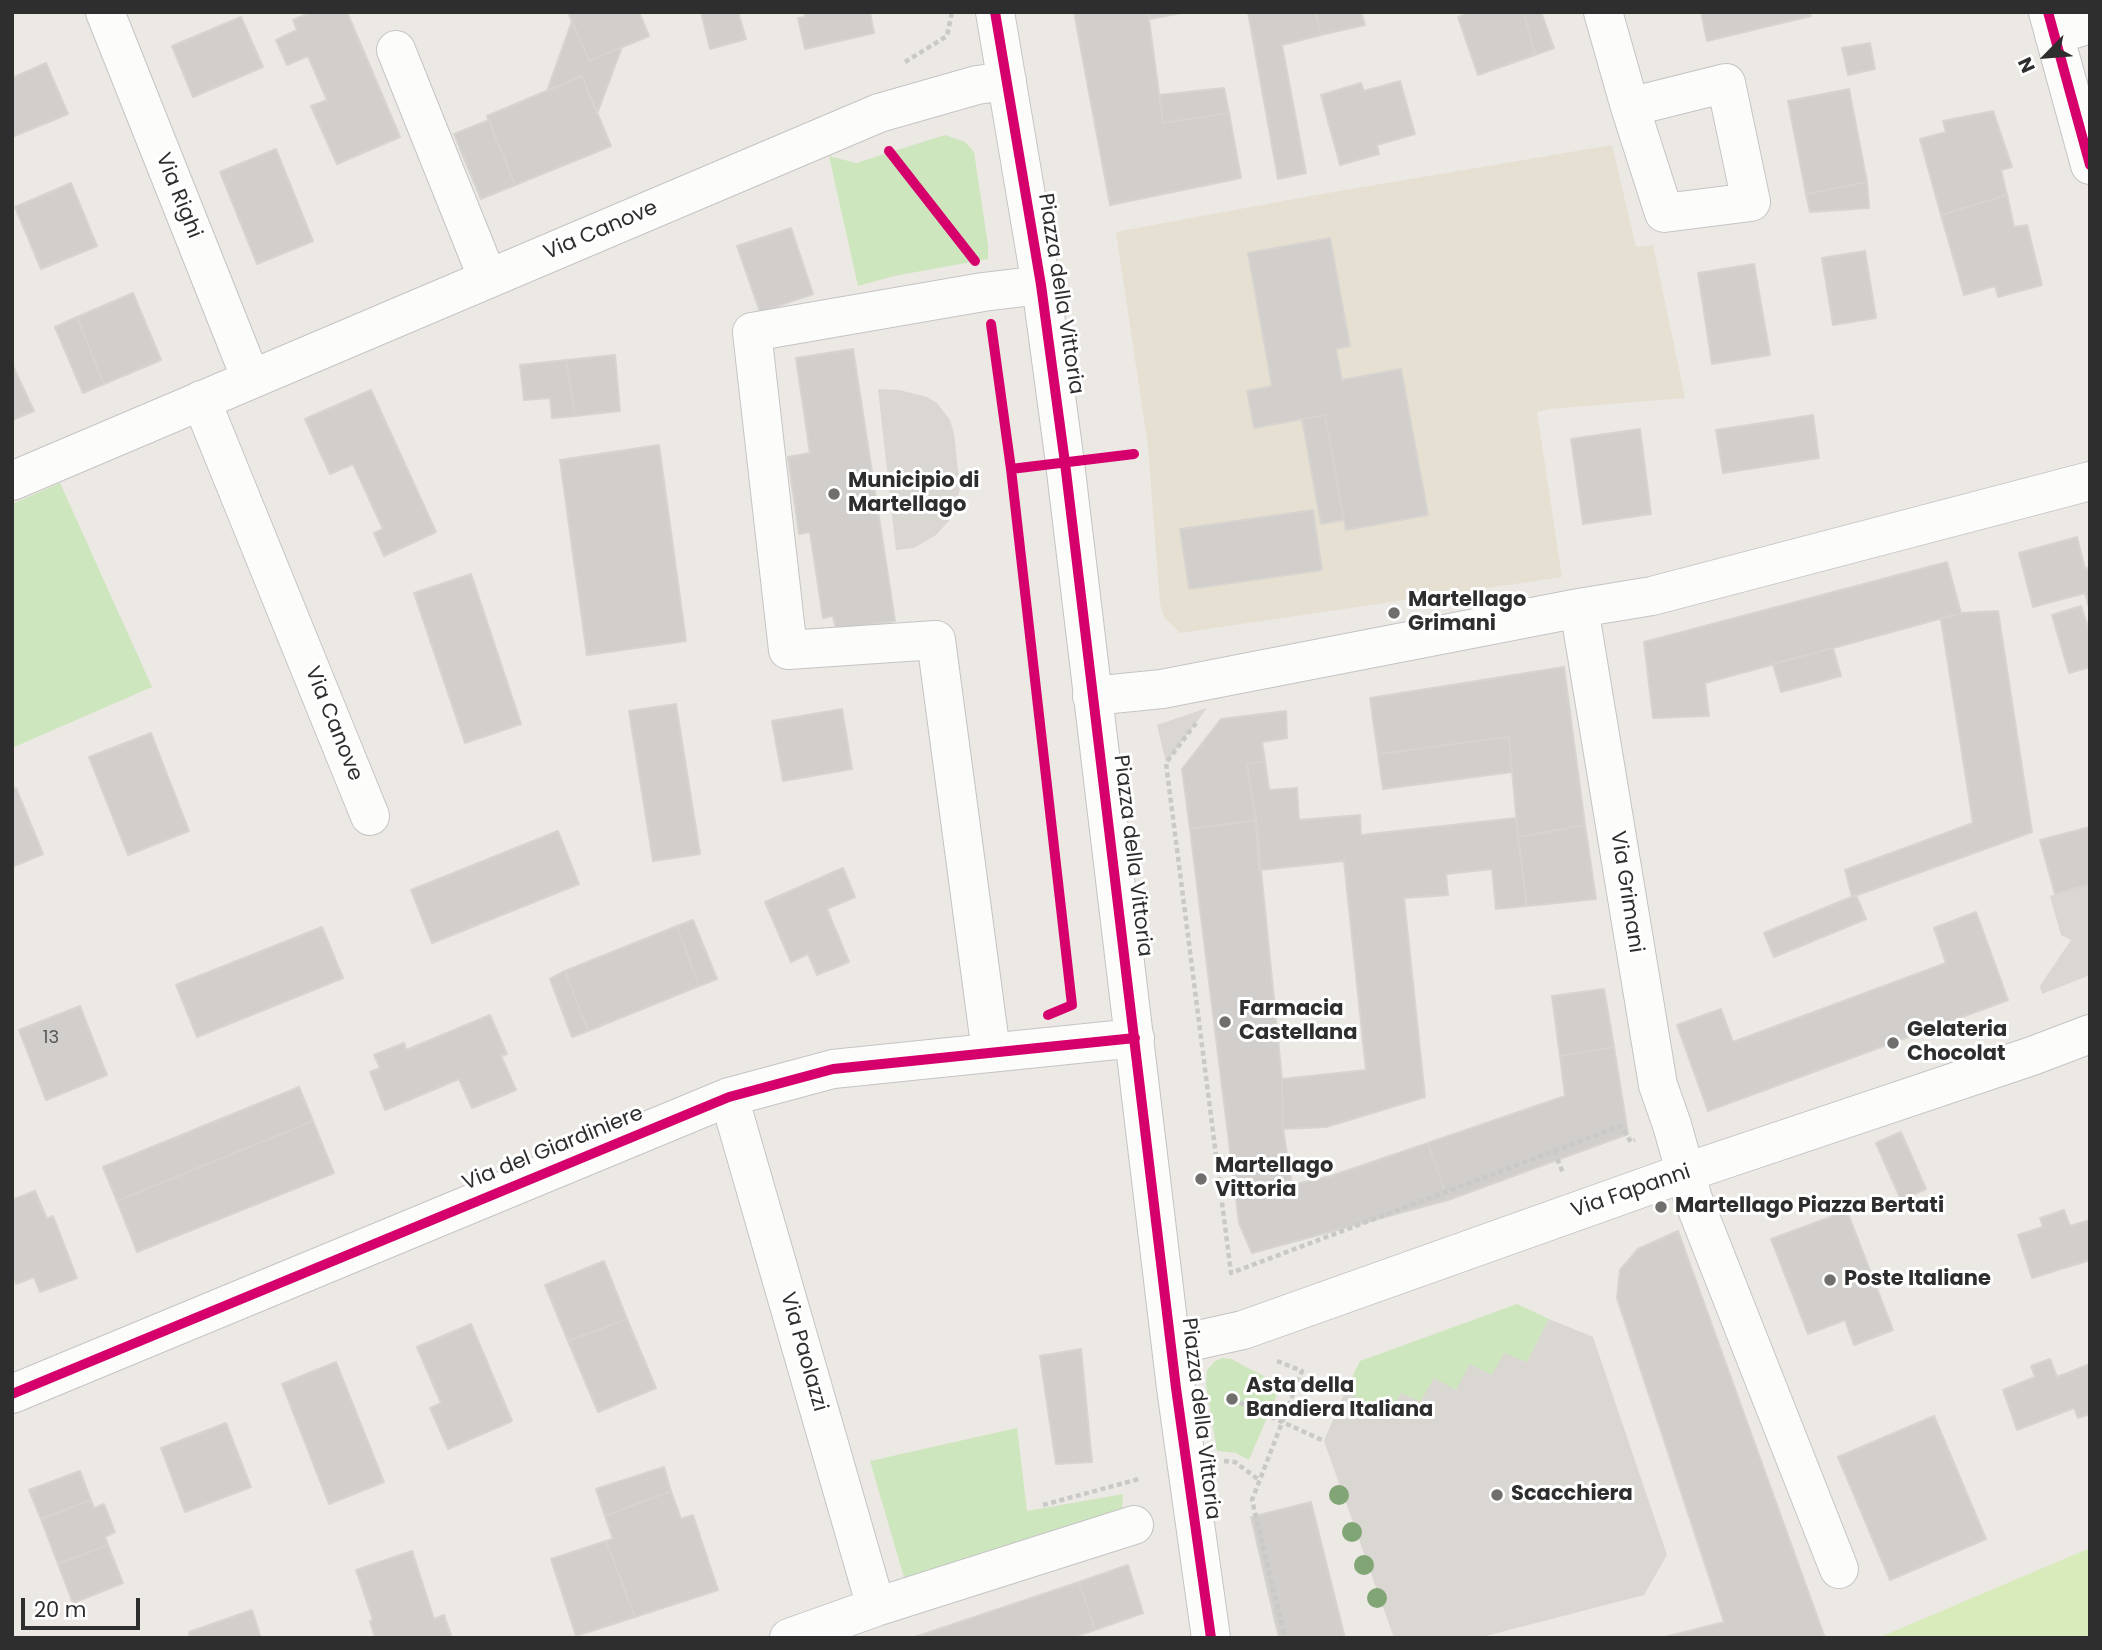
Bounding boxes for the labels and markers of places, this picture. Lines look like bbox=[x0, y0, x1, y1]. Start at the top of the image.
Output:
place label: Municipio di Martellago bbox=[848, 469, 979, 519]
marker: Municipio di Martellago bbox=[826, 486, 842, 502]
place label: Martellago Grimani bbox=[1408, 588, 1526, 638]
marker: Martellago Grimani bbox=[1386, 605, 1402, 621]
place label: Farmacia Castellana bbox=[1239, 997, 1358, 1047]
marker: Farmacia Castellana bbox=[1217, 1014, 1233, 1030]
place label: Gelateria Chocolat bbox=[1907, 1018, 2007, 1068]
marker: Gelateria Chocolat bbox=[1885, 1035, 1901, 1051]
place label: Martellago Vittoria bbox=[1215, 1154, 1333, 1204]
marker: Martellago Vittoria bbox=[1193, 1171, 1209, 1187]
place label: Martellago Piazza Bertati bbox=[1675, 1194, 1944, 1220]
marker: Martellago Piazza Bertati bbox=[1653, 1199, 1669, 1215]
place label: Poste Italiane bbox=[1844, 1267, 1991, 1293]
marker: Poste Italiane bbox=[1822, 1272, 1838, 1288]
place label: Asta della Bandiera Italiana bbox=[1246, 1374, 1433, 1424]
marker: Asta della Bandiera Italiana bbox=[1224, 1391, 1240, 1407]
place label: Scacchiera bbox=[1511, 1482, 1633, 1508]
marker: Scacchiera bbox=[1489, 1487, 1505, 1503]

